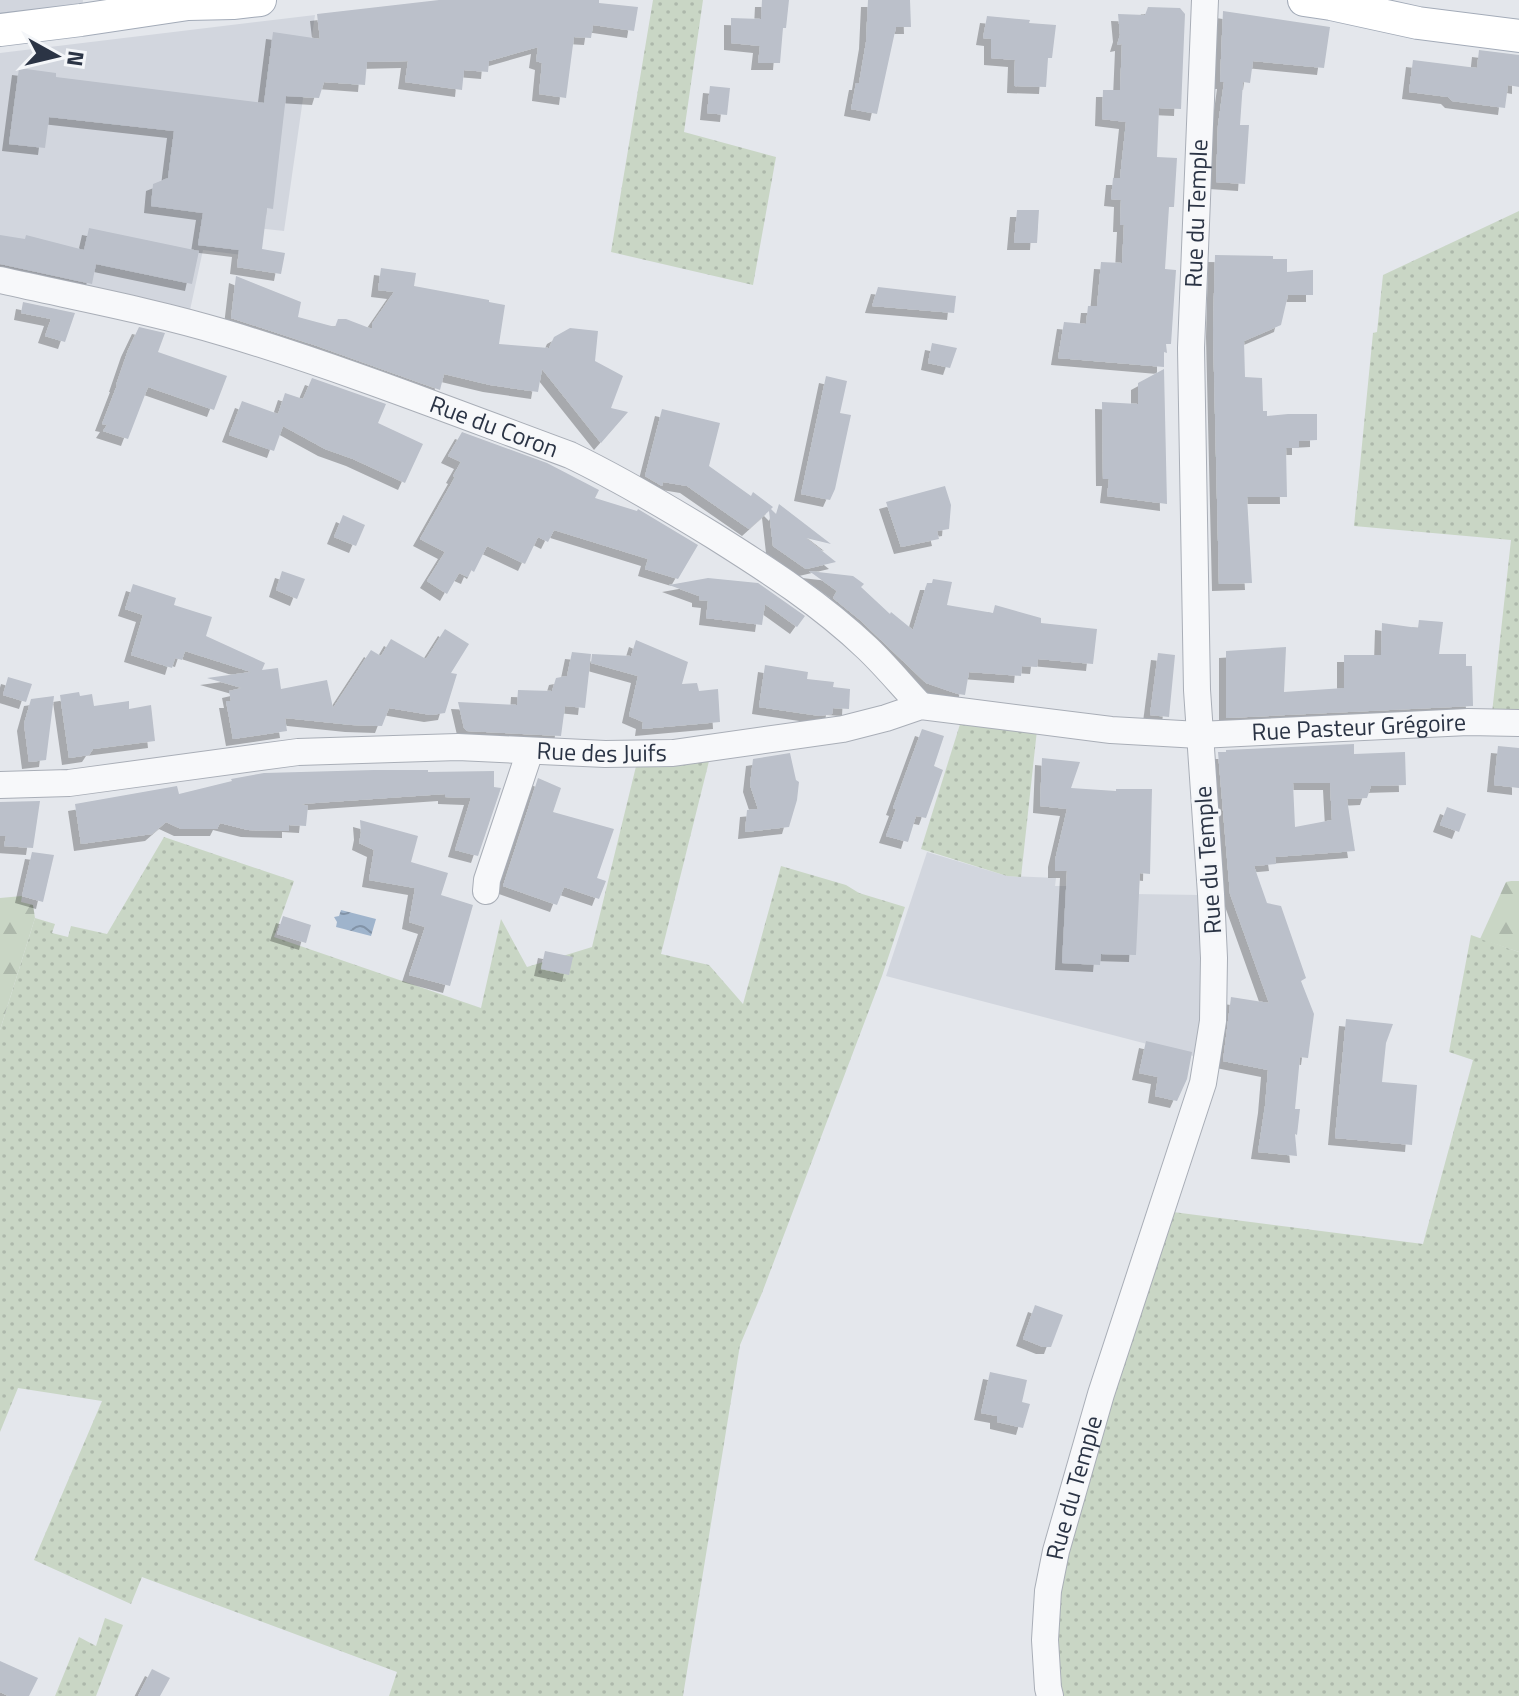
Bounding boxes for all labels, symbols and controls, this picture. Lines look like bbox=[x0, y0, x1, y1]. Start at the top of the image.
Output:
north arrow bbox=[16, 16, 96, 96]
text: N bbox=[58, 49, 94, 69]
street label: Rue du Temple bbox=[1174, 138, 1216, 288]
street label: Rue du Coron bbox=[425, 385, 564, 466]
street label: Rue Pasteur Grégoire bbox=[1251, 703, 1467, 749]
street label: Rue des Juifs bbox=[536, 732, 667, 771]
street label: Rue du Temple bbox=[1184, 785, 1230, 935]
street label: Rue du Temple bbox=[1036, 1411, 1111, 1563]

